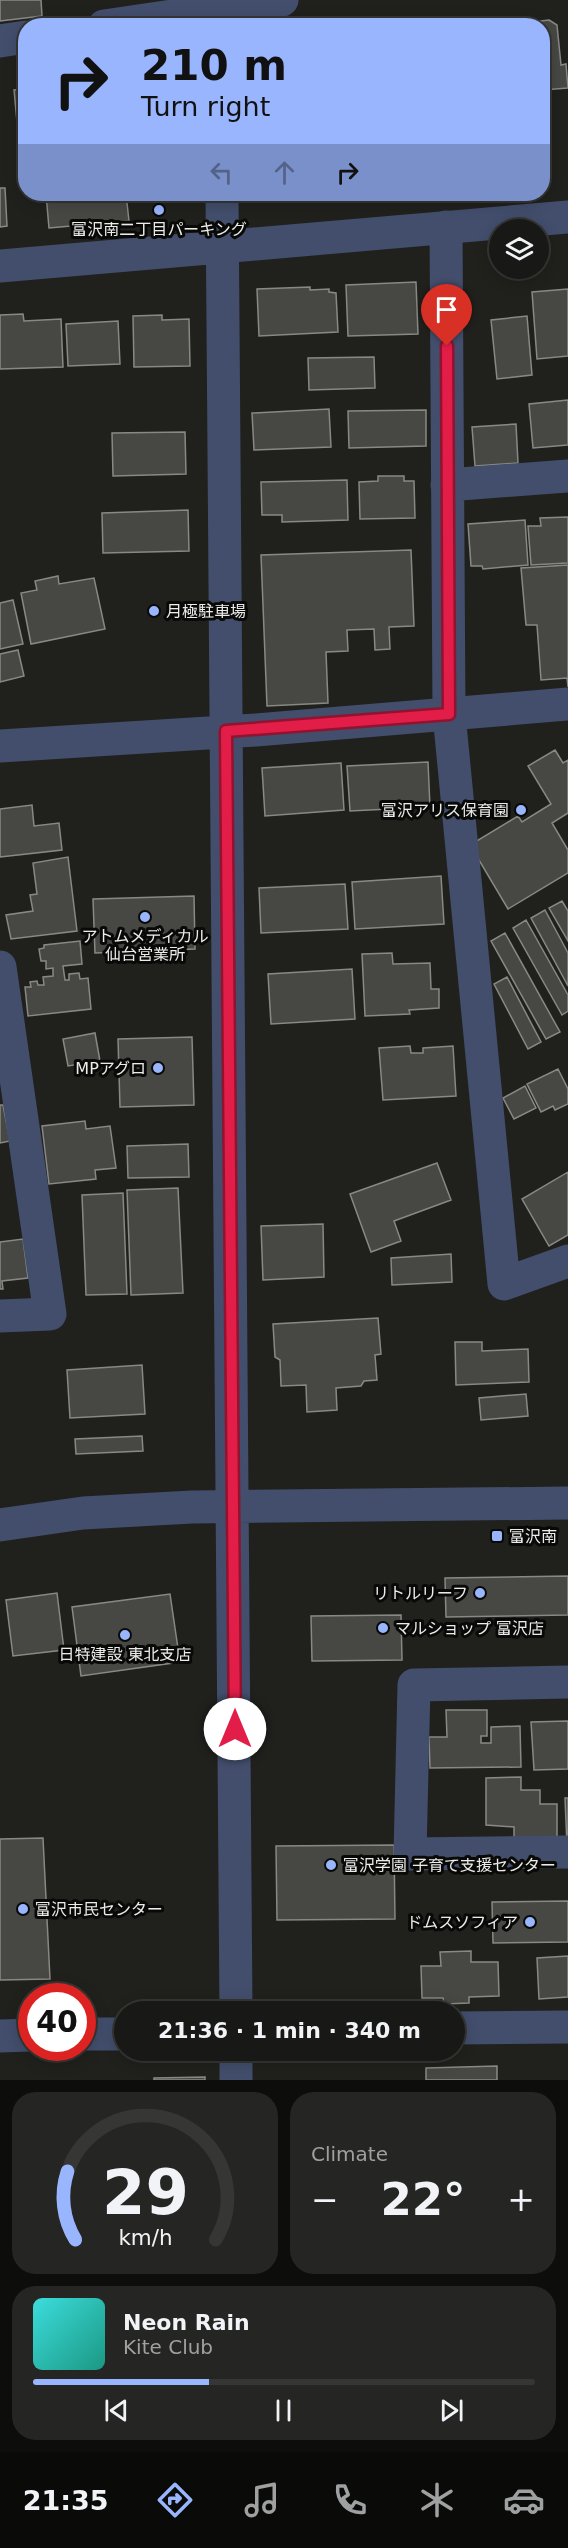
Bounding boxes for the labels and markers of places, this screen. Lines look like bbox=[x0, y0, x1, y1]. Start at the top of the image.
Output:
marker: 富沢南二丁目パーキング bbox=[152, 203, 166, 217]
place label: 富沢南二丁目パーキング bbox=[71, 220, 247, 239]
pin bbox=[421, 284, 472, 346]
place label: 月極駐車場 bbox=[166, 602, 246, 621]
marker: 月極駐車場 bbox=[147, 604, 161, 618]
place label: 富沢アリス保育園 bbox=[381, 801, 509, 820]
marker: 富沢アリス保育園 bbox=[514, 803, 528, 817]
marker: アトムメディカル 仙台営業所 bbox=[138, 910, 152, 924]
place label: アトムメディカル 仙台営業所 bbox=[82, 927, 208, 964]
place label: MPアグロ bbox=[75, 1059, 146, 1078]
marker: MPアグロ bbox=[151, 1061, 165, 1075]
place label: 富沢南 bbox=[509, 1527, 557, 1546]
marker: 富沢南 bbox=[490, 1529, 504, 1543]
place label: リトルリーフ bbox=[373, 1584, 468, 1603]
marker: リトルリーフ bbox=[473, 1586, 487, 1600]
place label: マルショップ 富沢店 bbox=[395, 1619, 544, 1638]
marker: マルショップ 富沢店 bbox=[376, 1621, 390, 1635]
marker: 日特建設 東北支店 bbox=[118, 1628, 132, 1642]
place label: 日特建設 東北支店 bbox=[58, 1645, 192, 1664]
place label: 富沢学園 子育て支援センター bbox=[343, 1856, 556, 1875]
marker: 富沢学園 子育て支援センター bbox=[324, 1858, 338, 1872]
place label: 富沢市民センター bbox=[35, 1900, 163, 1919]
marker: 富沢市民センター bbox=[16, 1902, 30, 1916]
place label: ドムスソフィア bbox=[406, 1913, 518, 1932]
marker: ドムスソフィア bbox=[523, 1915, 537, 1929]

